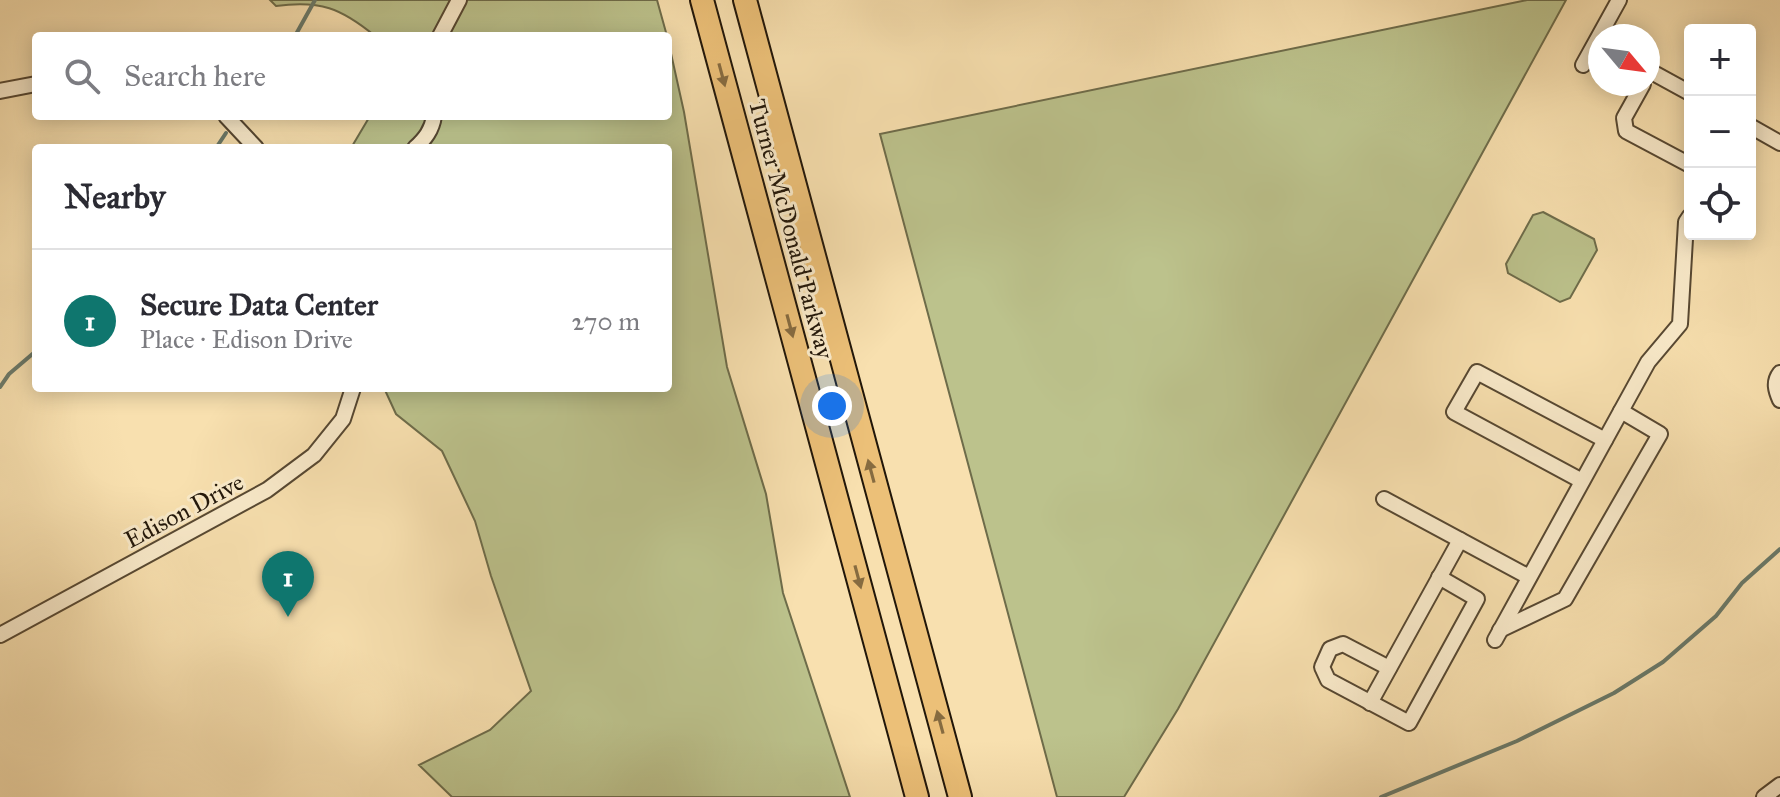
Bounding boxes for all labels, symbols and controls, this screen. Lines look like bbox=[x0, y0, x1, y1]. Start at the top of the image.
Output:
north arrow bbox=[1588, 24, 1660, 96]
map controls bbox=[1684, 24, 1756, 240]
button: + bbox=[1684, 24, 1756, 96]
search box bbox=[32, 32, 672, 120]
icon: search bbox=[60, 54, 104, 98]
text: Search here bbox=[124, 58, 266, 94]
one-way arrow bbox=[716, 64, 729, 88]
street label: Turner McDonald Parkway bbox=[742, 96, 840, 363]
button: − bbox=[1684, 96, 1756, 168]
button: locate bbox=[1684, 168, 1756, 240]
text: Nearby bbox=[64, 176, 166, 217]
text: Secure Data Center bbox=[140, 287, 378, 323]
text: 1 bbox=[85, 305, 95, 337]
text: 270 m bbox=[571, 305, 640, 337]
one-way arrow bbox=[784, 315, 797, 339]
text: Place · Edison Drive bbox=[140, 323, 353, 355]
your location bbox=[812, 386, 852, 426]
one-way arrow bbox=[864, 458, 877, 482]
street label: Edison Drive bbox=[119, 467, 249, 555]
pin: 1 bbox=[262, 551, 314, 617]
one-way arrow bbox=[852, 566, 865, 590]
one-way arrow bbox=[933, 709, 945, 734]

